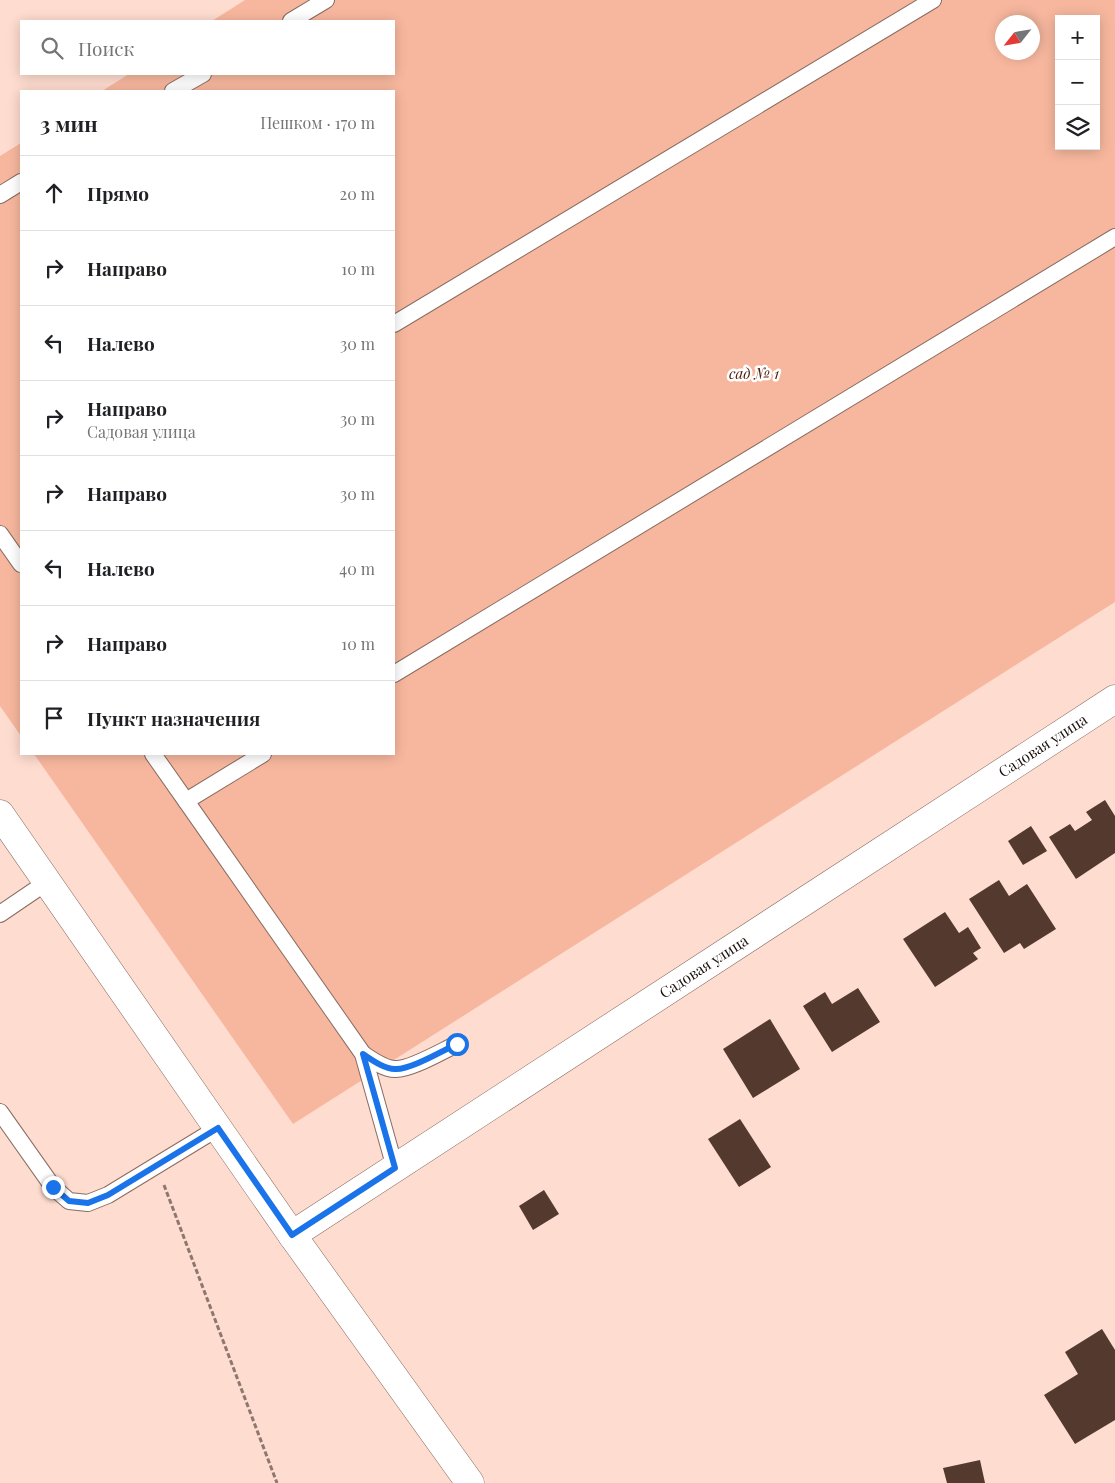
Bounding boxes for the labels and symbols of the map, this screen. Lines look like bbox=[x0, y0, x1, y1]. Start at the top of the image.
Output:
north arrow bbox=[995, 15, 1040, 60]
park label: сад № 1 bbox=[729, 363, 779, 383]
street label: Садовая улица bbox=[994, 709, 1091, 781]
street label: Садовая улица bbox=[655, 930, 752, 1002]
route start bbox=[446, 1033, 469, 1056]
route end bbox=[42, 1176, 65, 1199]

